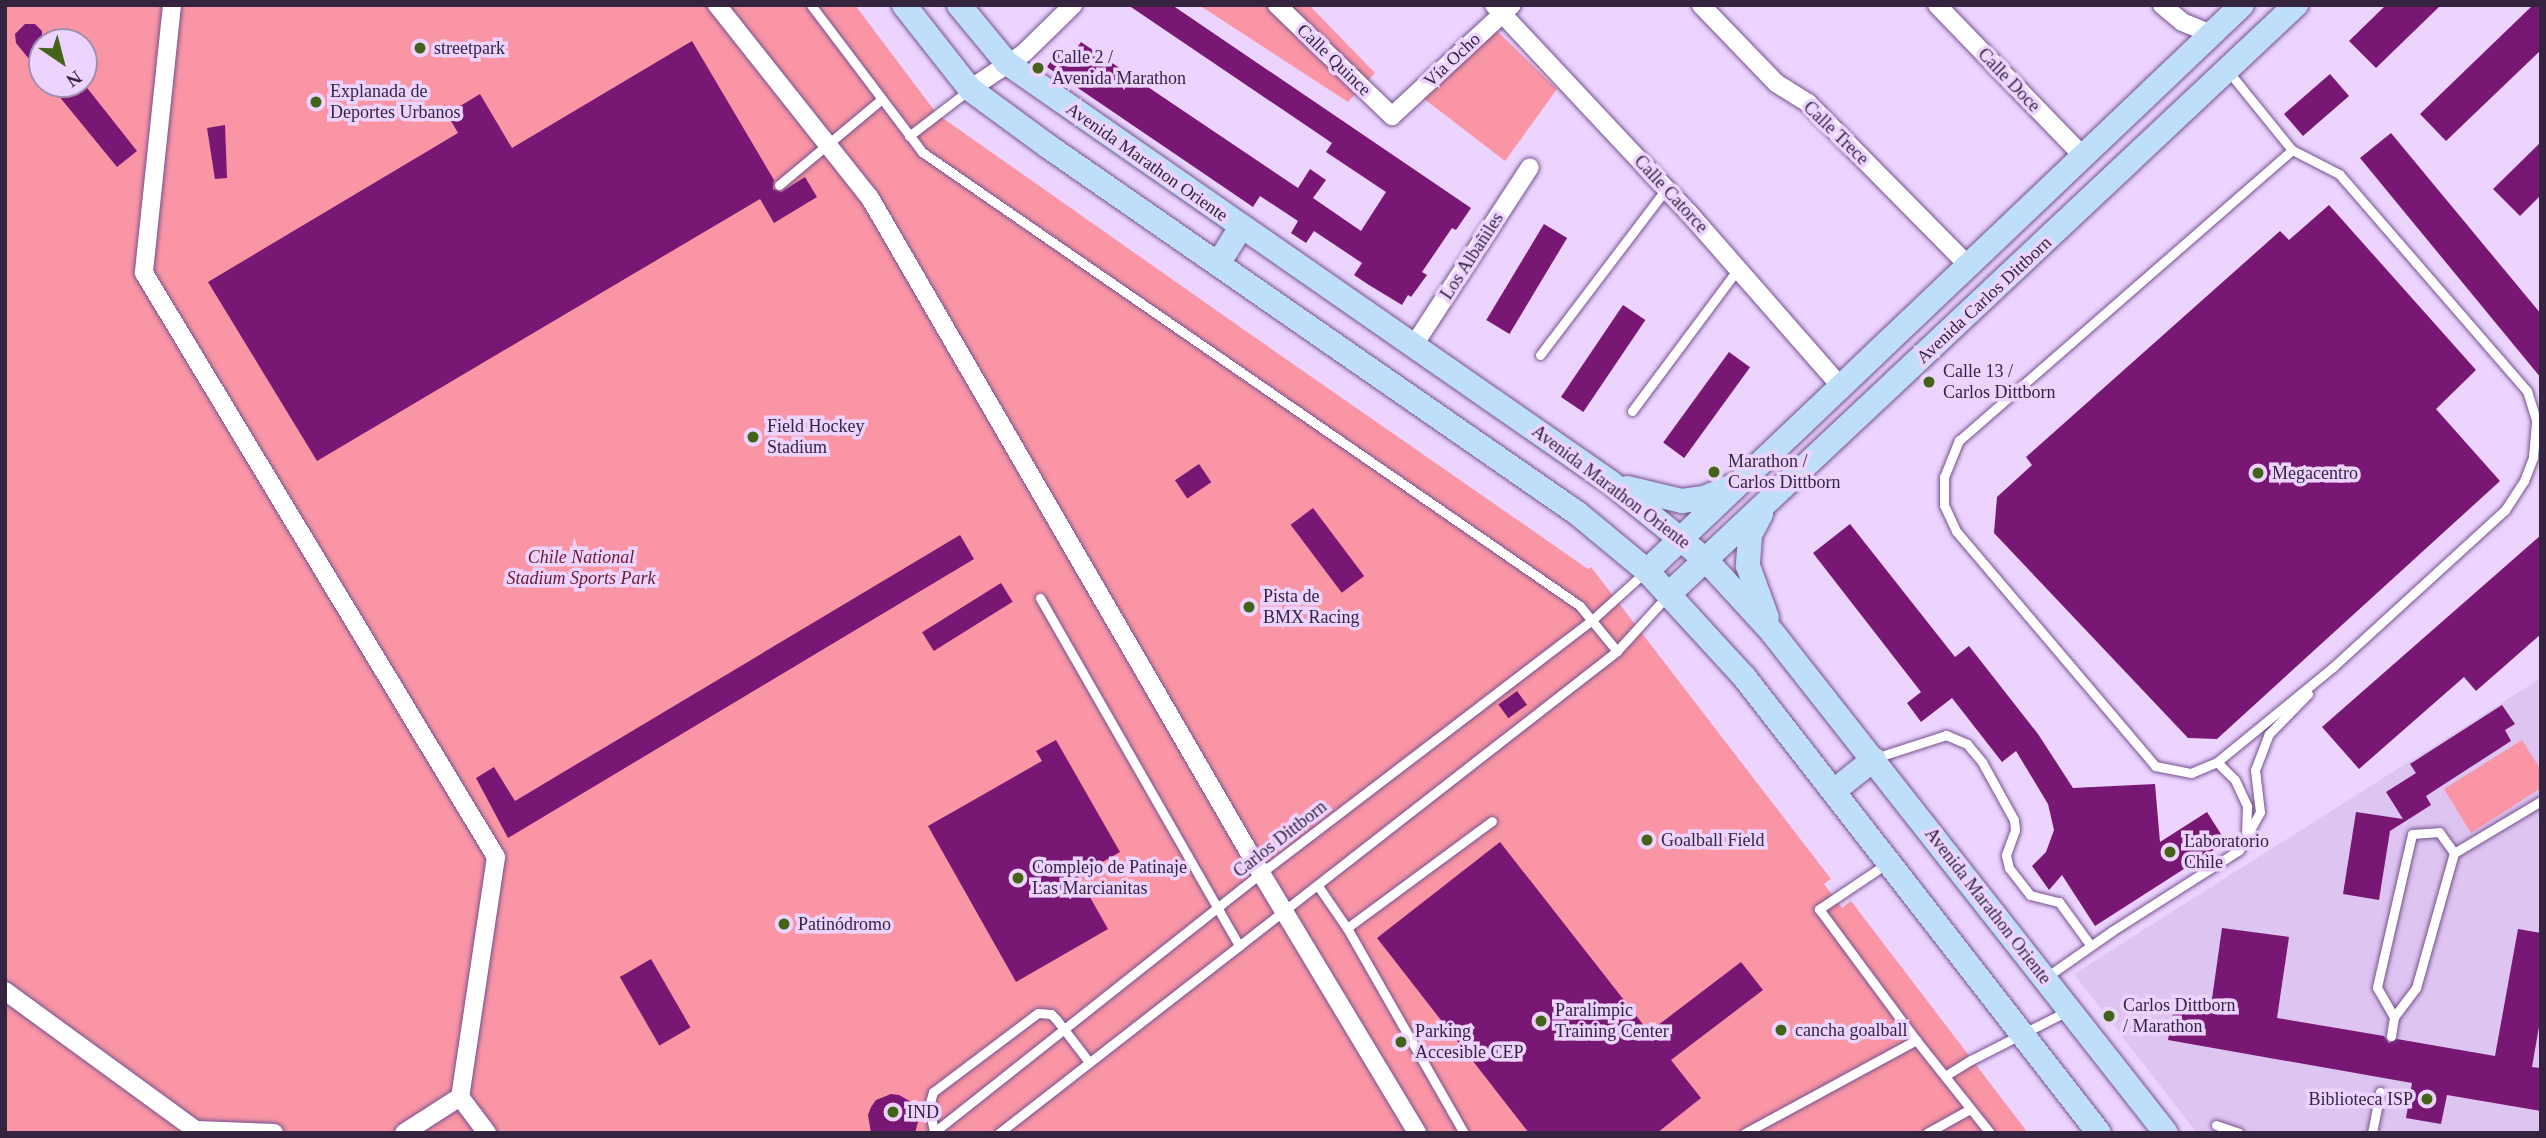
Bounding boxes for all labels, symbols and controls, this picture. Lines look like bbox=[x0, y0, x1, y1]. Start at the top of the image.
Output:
street label: Calle Quince bbox=[1293, 19, 1375, 101]
north arrow bbox=[28, 28, 98, 98]
street label: Vía Ocho bbox=[1419, 28, 1485, 92]
place label: streetpark bbox=[434, 37, 505, 59]
marker: streetpark bbox=[412, 40, 428, 56]
street label: Calle Doce bbox=[1973, 44, 2045, 116]
place label: Calle 2 / Avenida Marathon bbox=[1052, 47, 1186, 90]
marker: Calle 2 / Avenida Marathon bbox=[1030, 60, 1046, 76]
text: N bbox=[63, 66, 86, 92]
place label: Explanada de Deportes Urbanos bbox=[330, 81, 460, 124]
marker: Explanada de Deportes Urbanos bbox=[308, 94, 324, 110]
street label: Calle Trece bbox=[1799, 96, 1873, 170]
street label: Avenida Marathon Oriente bbox=[1062, 98, 1232, 226]
street label: Calle Catorce bbox=[1630, 151, 1712, 237]
street label: Los Albañiles bbox=[1436, 208, 1508, 304]
street label: Avenida Carlos Dittborn bbox=[1912, 232, 2056, 368]
place label: Calle 13 / Carlos Dittborn bbox=[1943, 361, 2055, 404]
marker: Calle 13 / Carlos Dittborn bbox=[1921, 374, 1937, 390]
place label: Field Hockey Stadium bbox=[767, 416, 864, 458]
street label: Avenida Marathon Oriente bbox=[1528, 420, 1694, 554]
marker: Field Hockey Stadium bbox=[745, 429, 761, 445]
place label: Marathon / Carlos Dittborn bbox=[1728, 451, 1840, 494]
place label: Megacentro bbox=[2272, 462, 2358, 484]
marker: Marathon / Carlos Dittborn bbox=[1706, 464, 1722, 480]
marker: Megacentro bbox=[2250, 465, 2266, 481]
park label: Chile National Stadium Sports Park bbox=[506, 547, 656, 590]
place label: Pista de BMX Racing bbox=[1263, 586, 1359, 628]
marker: Pista de BMX Racing bbox=[1241, 599, 1257, 615]
street label: Carlos Dittborn bbox=[1229, 796, 1331, 882]
street label: Avenida Marathon Oriente bbox=[1920, 823, 2056, 989]
place label: Goalball Field bbox=[1661, 829, 1764, 851]
place label: Laboratorio Chile bbox=[2184, 831, 2269, 874]
marker: Goalball Field bbox=[1639, 832, 1655, 848]
marker: Laboratorio Chile bbox=[2162, 844, 2178, 860]
place label: Complejo de Patinaje Las Marcianitas bbox=[1032, 857, 1187, 900]
marker: Complejo de Patinaje Las Marcianitas bbox=[1010, 870, 1026, 886]
place label: Patinódromo bbox=[798, 913, 891, 935]
marker: Patinódromo bbox=[776, 916, 792, 932]
place label: Carlos Dittborn / Marathon bbox=[2123, 995, 2235, 1038]
place label: Paralimpic Training Center bbox=[1555, 1000, 1669, 1042]
marker: Carlos Dittborn / Marathon bbox=[2101, 1008, 2117, 1024]
marker: Paralimpic Training Center bbox=[1533, 1013, 1549, 1029]
place label: cancha goalball bbox=[1795, 1019, 1907, 1041]
place label: Parking Accesible CEP bbox=[1415, 1021, 1523, 1064]
marker: cancha goalball bbox=[1773, 1022, 1789, 1038]
marker: Parking Accesible CEP bbox=[1393, 1034, 1409, 1050]
place label: Biblioteca ISP bbox=[2309, 1088, 2413, 1110]
marker: Biblioteca ISP bbox=[2419, 1091, 2435, 1107]
place label: IND bbox=[907, 1101, 939, 1123]
marker: IND bbox=[885, 1104, 901, 1120]

